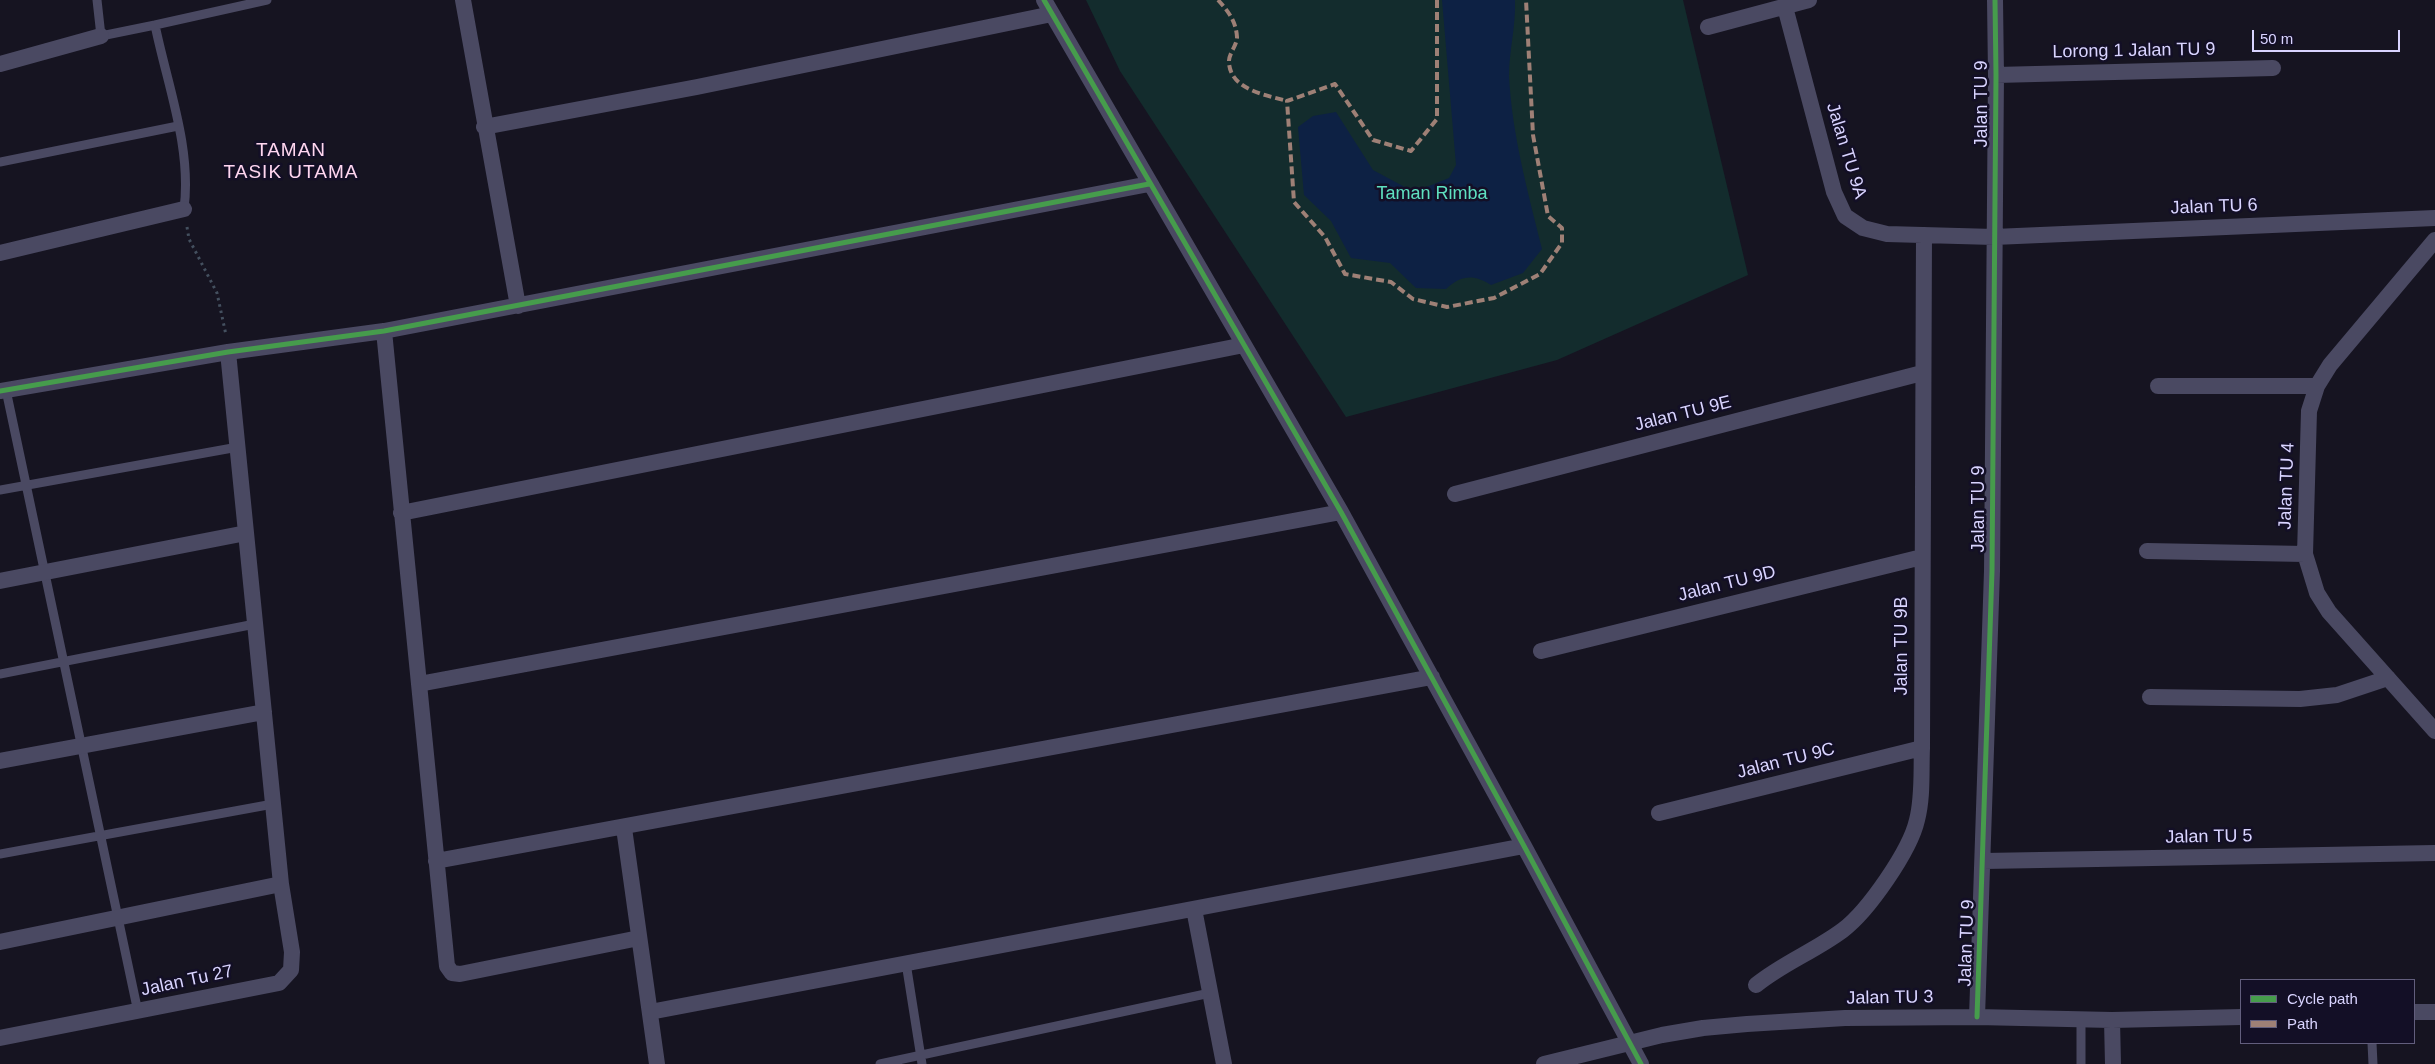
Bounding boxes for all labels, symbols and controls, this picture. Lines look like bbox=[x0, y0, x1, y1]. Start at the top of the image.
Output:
scale bar bbox=[2255, 20, 2402, 52]
text: 50 m bbox=[2260, 30, 2293, 47]
street label: Lorong 1 Jalan TU 9 bbox=[2052, 39, 2216, 63]
street label: Jalan TU 9 bbox=[1971, 60, 1993, 148]
street label: Jalan TU 9A bbox=[1821, 100, 1871, 202]
district label: TAMAN TASIK UTAMA bbox=[222, 140, 360, 184]
park label: Taman Rimba bbox=[1376, 183, 1488, 205]
street label: Jalan TU 6 bbox=[2170, 195, 2258, 219]
street label: Jalan TU 9E bbox=[1632, 392, 1734, 436]
street label: Jalan TU 4 bbox=[2275, 442, 2299, 530]
street label: Jalan TU 9 bbox=[1968, 465, 1990, 553]
street label: Jalan TU 9D bbox=[1676, 561, 1778, 607]
street label: Jalan TU 9B bbox=[1891, 596, 1913, 696]
street label: Jalan TU 9C bbox=[1735, 738, 1837, 784]
street label: Jalan TU 5 bbox=[2165, 825, 2253, 849]
street label: Jalan TU 9 bbox=[1955, 899, 1979, 987]
street label: Jalan Tu 27 bbox=[139, 961, 235, 1001]
legend bbox=[2240, 979, 2415, 1044]
street label: Jalan TU 3 bbox=[1846, 986, 1934, 1010]
text: Cycle path bbox=[2287, 990, 2358, 1007]
text: Path bbox=[2287, 1015, 2318, 1032]

